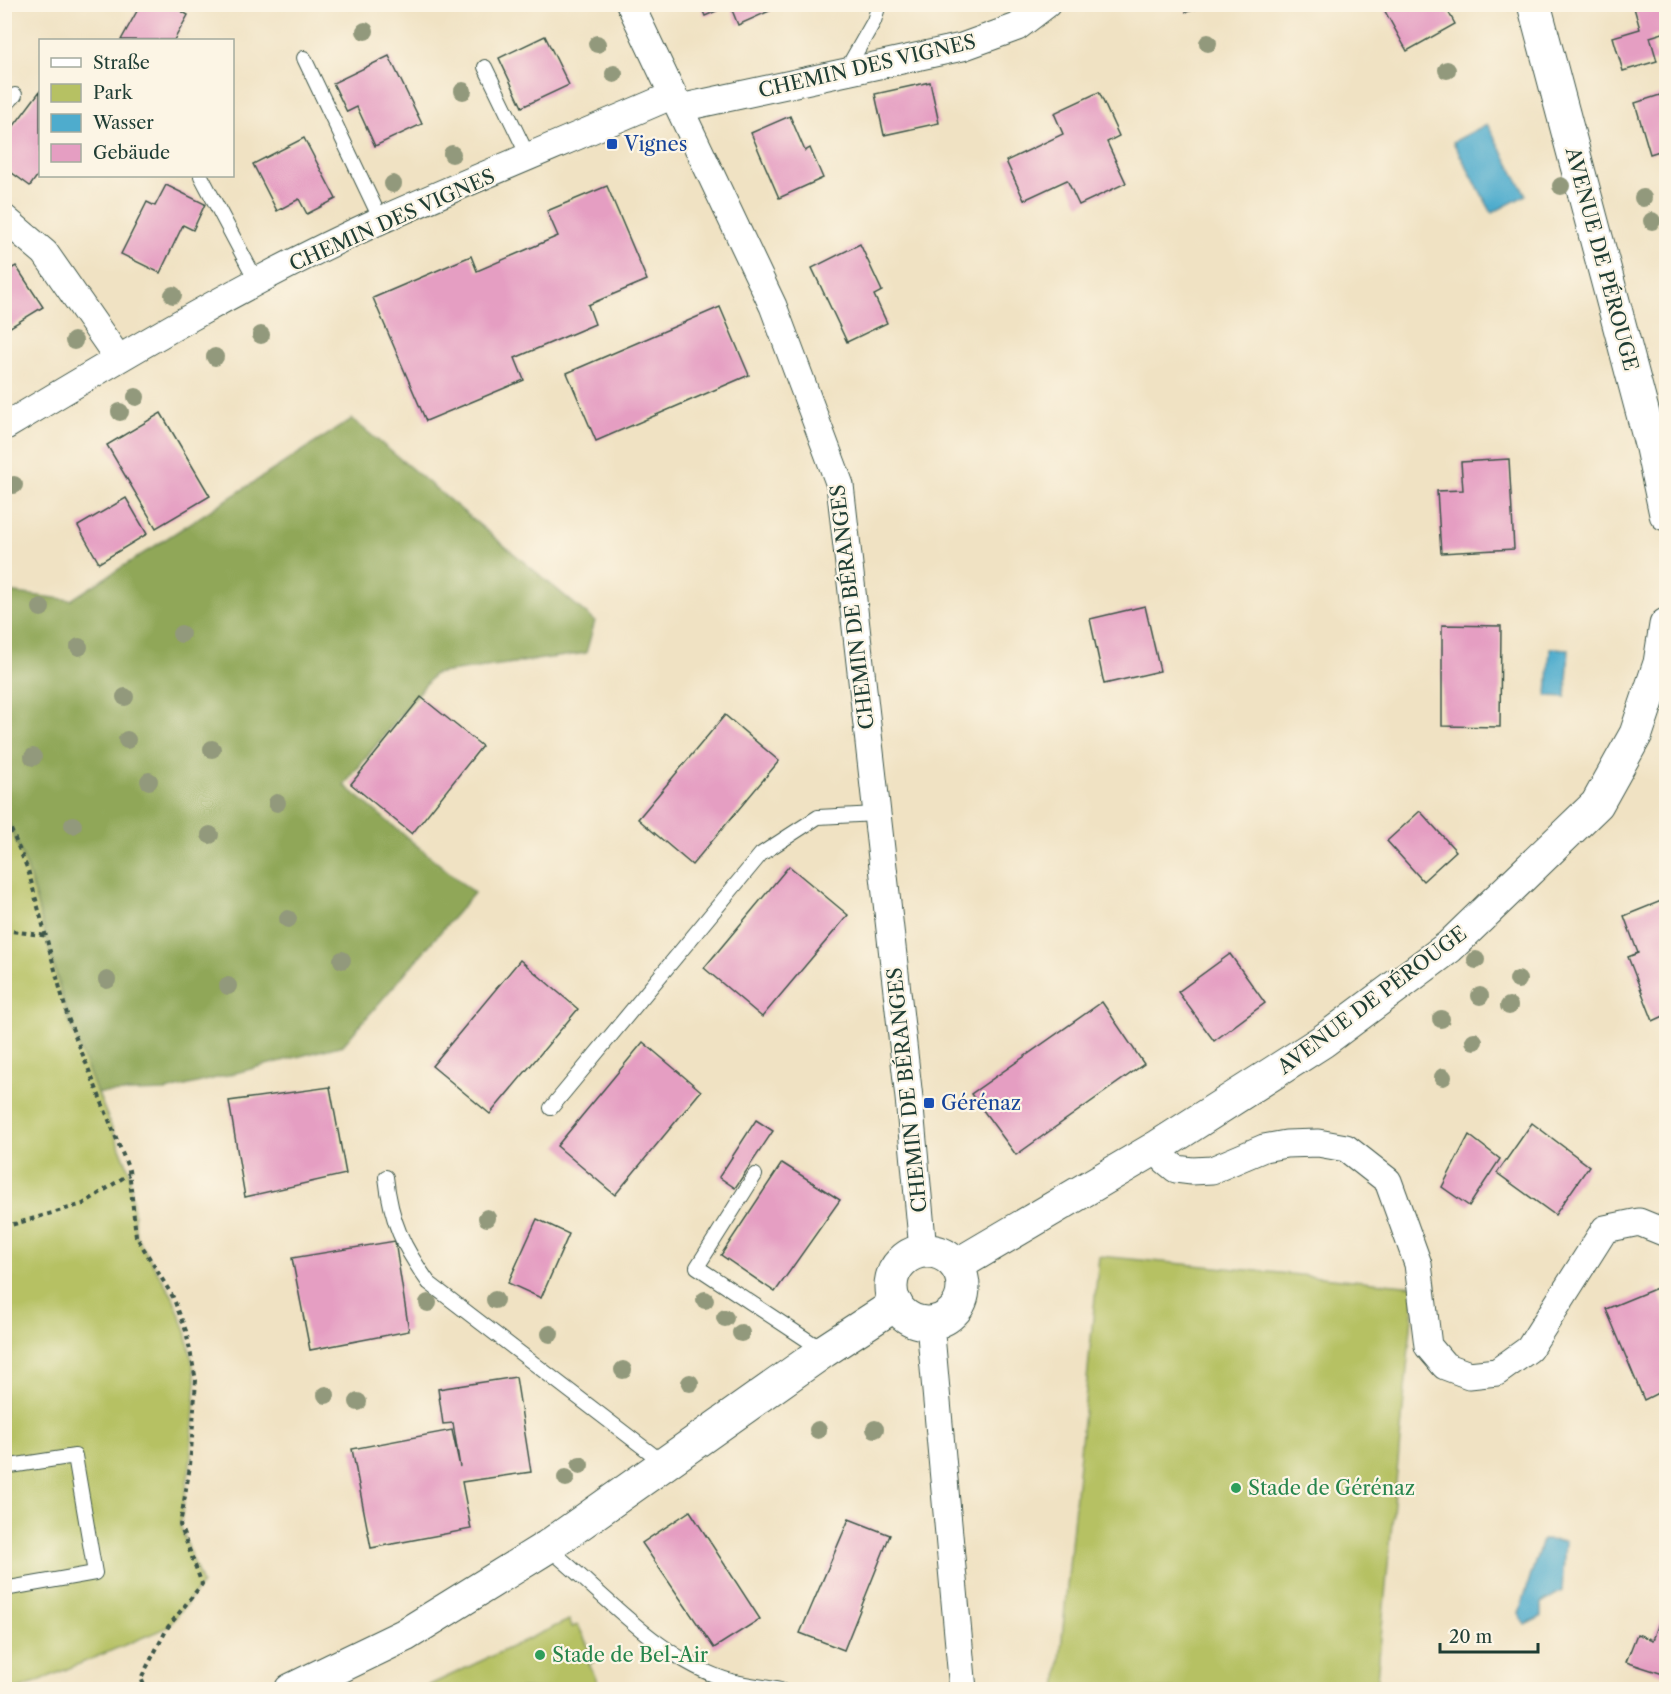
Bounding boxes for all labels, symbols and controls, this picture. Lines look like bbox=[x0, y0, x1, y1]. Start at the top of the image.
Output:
street label: CHEMIN DES VIGNES bbox=[756, 29, 978, 103]
legend bbox=[39, 39, 234, 177]
text: Straße bbox=[93, 52, 150, 74]
text: Park bbox=[93, 82, 134, 104]
text: Wasser bbox=[92, 112, 154, 134]
place label: Vignes bbox=[623, 132, 688, 156]
marker: Vignes bbox=[605, 137, 619, 151]
text: Gebäude bbox=[93, 142, 170, 164]
street label: AVENUE DE PÉROUGE bbox=[1560, 143, 1644, 373]
street label: CHEMIN DES VIGNES bbox=[286, 164, 498, 276]
street label: CHEMIN DE BÉRANGES bbox=[824, 483, 879, 731]
street label: AVENUE DE PÉROUGE bbox=[1271, 920, 1471, 1080]
street label: CHEMIN DE BÉRANGES bbox=[881, 966, 932, 1214]
place label: Gérénaz bbox=[941, 1091, 1021, 1115]
marker: Gérénaz bbox=[922, 1096, 936, 1110]
place label: Stade de Gérénaz bbox=[1248, 1476, 1415, 1500]
marker: Stade de Gérénaz bbox=[1229, 1481, 1243, 1495]
scale bar bbox=[1440, 1616, 1538, 1654]
text: 20 m bbox=[1449, 1626, 1493, 1648]
place label: Stade de Bel-Air bbox=[552, 1643, 709, 1667]
marker: Stade de Bel-Air bbox=[533, 1648, 547, 1662]

